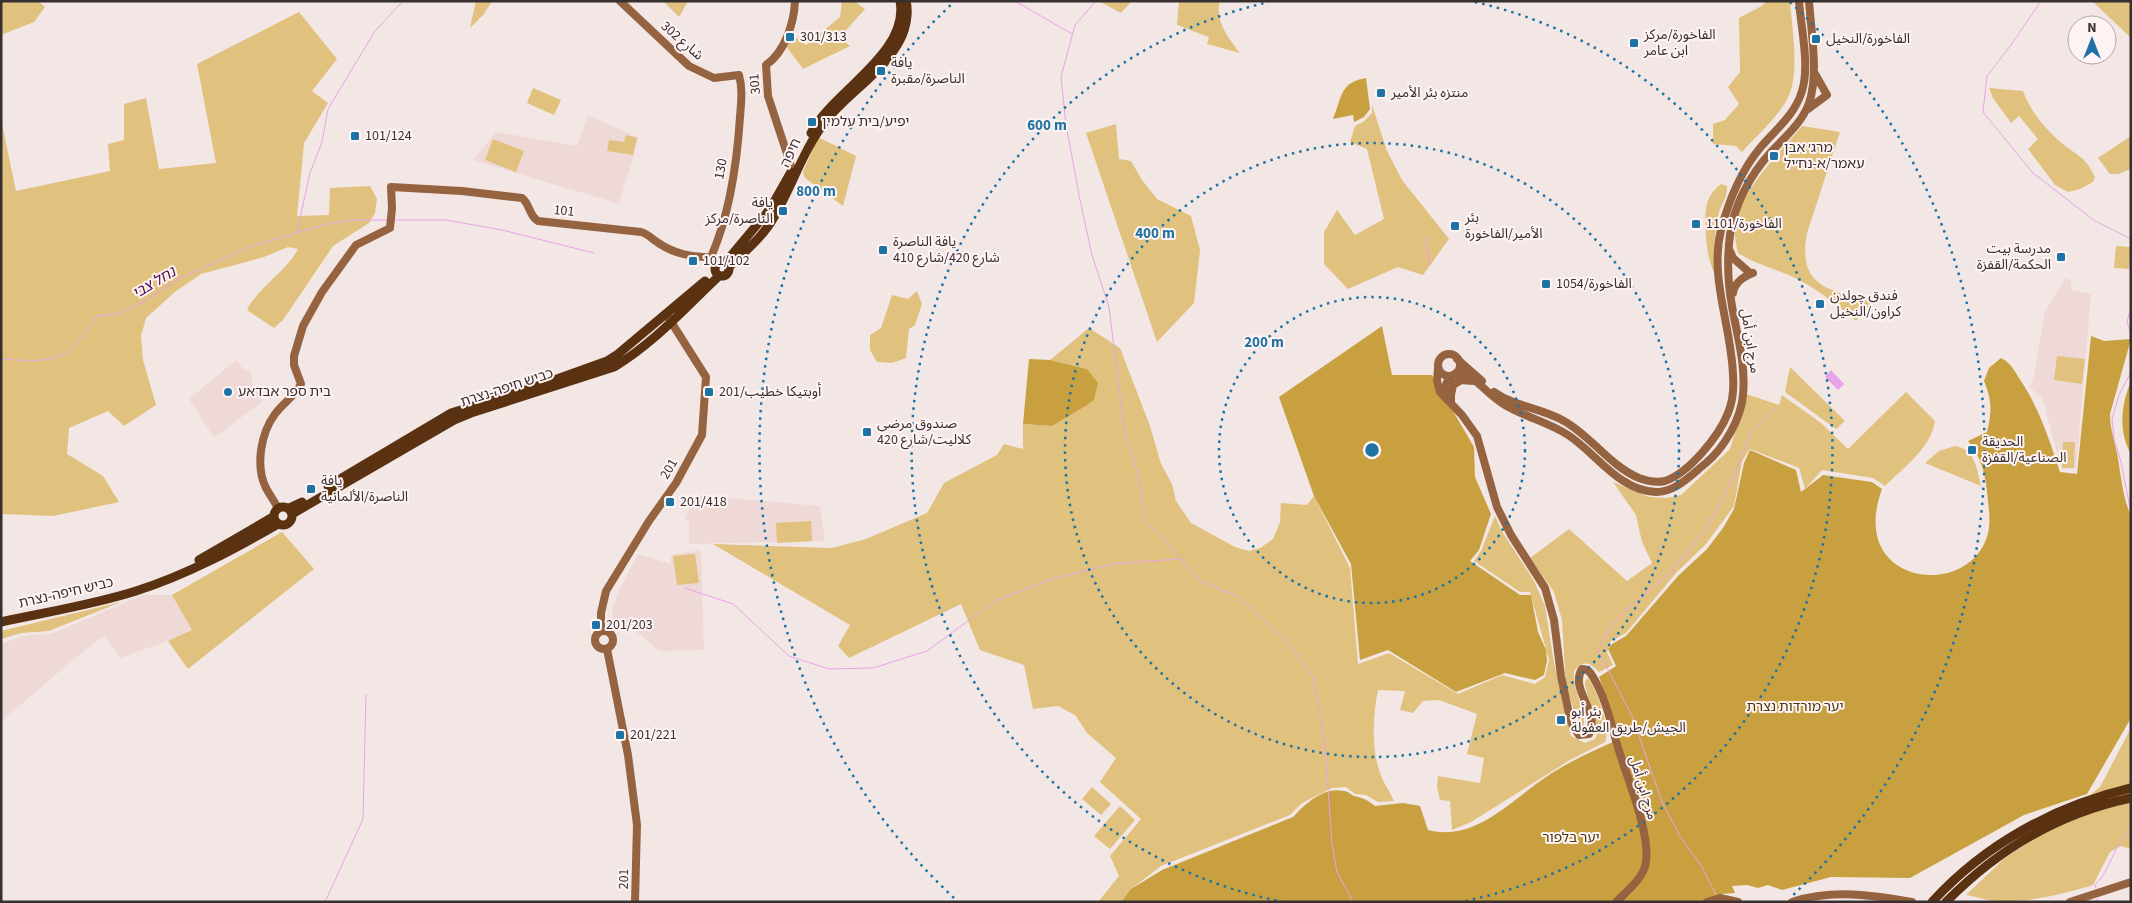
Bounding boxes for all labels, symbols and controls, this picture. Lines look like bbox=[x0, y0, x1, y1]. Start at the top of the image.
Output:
north arrow bbox=[2067, 15, 2117, 65]
street label: شارع 302 bbox=[656, 17, 708, 65]
text: N bbox=[2087, 18, 2097, 38]
place label: الفاخورة/مركز ابن عامر bbox=[1643, 25, 1716, 61]
place label: 301/313 bbox=[800, 27, 847, 47]
place label: الفاخورة/النخيل bbox=[1826, 29, 1910, 49]
marker: 301/313 bbox=[784, 31, 796, 43]
marker: الفاخورة/النخيل bbox=[1810, 33, 1822, 45]
marker: الفاخورة/مركز ابن عامر bbox=[1628, 37, 1640, 49]
place label: يافة الناصرة/مقبرة bbox=[891, 53, 965, 89]
marker: يافة الناصرة/مقبرة bbox=[875, 65, 887, 77]
street label: 301 bbox=[744, 73, 766, 95]
place label: منتزه بئر الأمير bbox=[1390, 83, 1468, 103]
marker: منتزه بئر الأمير bbox=[1375, 87, 1387, 99]
place label: יפיע/בית עלמין bbox=[822, 112, 909, 132]
text: 600 m bbox=[1027, 115, 1067, 136]
marker: יפיע/בית עלמין bbox=[806, 116, 818, 128]
place label: 101/124 bbox=[365, 126, 412, 146]
marker: 101/124 bbox=[349, 130, 361, 142]
street label: חיפה bbox=[776, 135, 806, 171]
place label: מרג׳ אבן עאמר/א-נח׳יל bbox=[1784, 138, 1864, 174]
marker: מרג׳ אבן עאמר/א-נח׳יל bbox=[1768, 150, 1780, 162]
street label: 130 bbox=[709, 157, 733, 181]
text: 800 m bbox=[796, 181, 836, 202]
place label: يافة الناصرة/مركز bbox=[704, 193, 773, 229]
street label: 101 bbox=[553, 200, 575, 222]
marker: يافة الناصرة/مركز bbox=[777, 205, 789, 217]
place label: بئر الأمير/الفاخورة bbox=[1464, 208, 1543, 244]
place label: الفاخورة/1101 bbox=[1706, 214, 1782, 234]
marker: الفاخورة/1101 bbox=[1690, 218, 1702, 230]
marker: بئر الأمير/الفاخورة bbox=[1449, 220, 1461, 232]
text: 400 m bbox=[1135, 223, 1175, 244]
place label: يافة الناصرة شارع 420/شارع 410 bbox=[893, 232, 1000, 268]
place label: مدرسة بيت الحكمة/القفزة bbox=[1977, 239, 2051, 275]
marker: يافة الناصرة شارع 420/شارع 410 bbox=[877, 244, 889, 256]
place label: 101/102 bbox=[703, 251, 750, 271]
marker: مدرسة بيت الحكمة/القفزة bbox=[2055, 251, 2067, 263]
marker: 101/102 bbox=[687, 255, 699, 267]
water label: נחל צבי bbox=[128, 261, 181, 304]
place label: الفاخورة/1054 bbox=[1556, 274, 1632, 294]
marker: الفاخورة/1054 bbox=[1540, 278, 1552, 290]
place label: فندق چولدن كراون/النخيل bbox=[1830, 286, 1901, 322]
marker: فندق چولدن كراون/النخيل bbox=[1814, 298, 1826, 310]
street label: مرج ابن أمل bbox=[1735, 307, 1765, 375]
text: 200 m bbox=[1244, 332, 1284, 353]
street label: כביש חיפה-נצרת bbox=[458, 364, 556, 412]
place label: בית ספר אבדאע bbox=[238, 382, 331, 402]
place label: أوبتيكا خطيب/201 bbox=[719, 382, 822, 402]
marker: בית ספר אבדאע bbox=[222, 386, 234, 398]
marker: أوبتيكا خطيب/201 bbox=[703, 386, 715, 398]
place label: صندوق مرضى كلاليت/شارع 420 bbox=[877, 414, 971, 450]
marker: صندوق مرضى كلاليت/شارع 420 bbox=[861, 426, 873, 438]
place label: الحديقة الصناعية/القفزة bbox=[1982, 432, 2067, 468]
centre of rings bbox=[1363, 441, 1381, 459]
marker: الحديقة الصناعية/القفزة bbox=[1966, 444, 1978, 456]
street label: 201 bbox=[655, 455, 683, 483]
place label: يافة الناصرة/الألمانية bbox=[321, 471, 408, 507]
marker: يافة الناصرة/الألمانية bbox=[305, 483, 317, 495]
place label: 201/418 bbox=[680, 492, 727, 512]
marker: 201/418 bbox=[664, 496, 676, 508]
street label: כביש חיפה-נצרת bbox=[17, 572, 115, 614]
place label: 201/203 bbox=[606, 615, 653, 635]
marker: 201/203 bbox=[590, 619, 602, 631]
park label: יער מורדות נצרת bbox=[1746, 697, 1844, 717]
place label: بئر أبو الجيش/طريق العفولة bbox=[1571, 702, 1686, 738]
marker: بئر أبو الجيش/طريق العفولة bbox=[1555, 714, 1567, 726]
place label: 201/221 bbox=[630, 725, 677, 745]
marker: 201/221 bbox=[614, 729, 626, 741]
street label: مرج ابن أمل bbox=[1624, 754, 1662, 822]
park label: יער בלפור bbox=[1542, 828, 1600, 848]
street label: 201 bbox=[614, 868, 634, 890]

